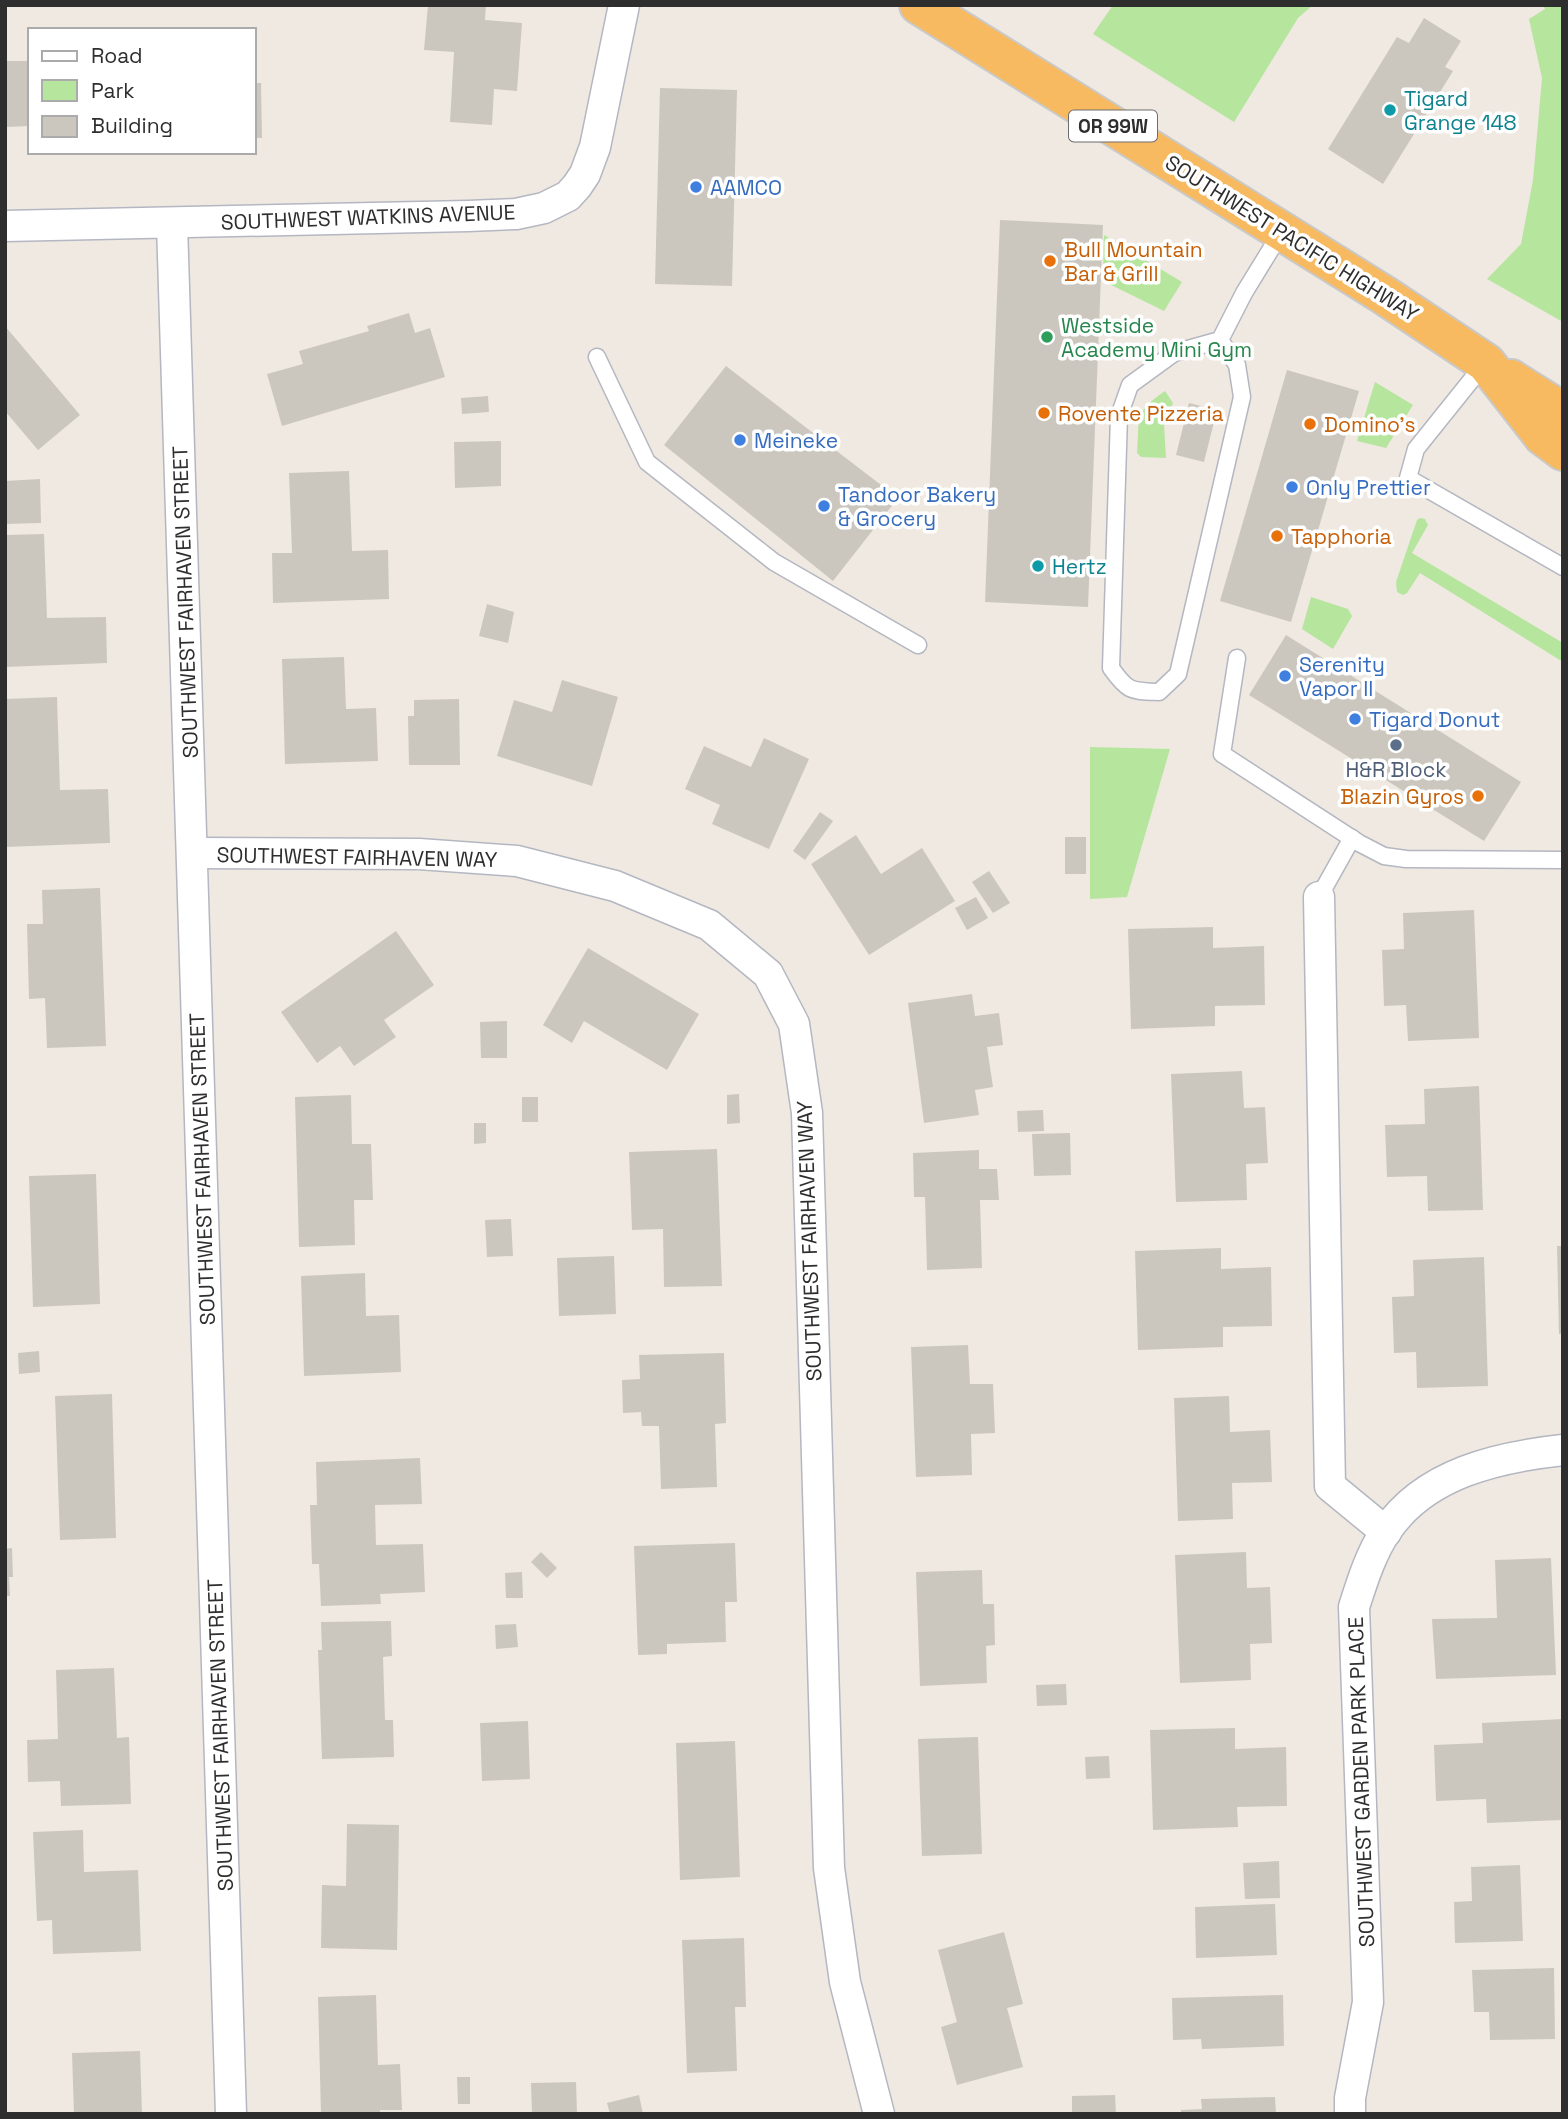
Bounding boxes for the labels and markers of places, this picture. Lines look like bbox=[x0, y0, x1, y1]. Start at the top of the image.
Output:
place label: Tigard Grange 148 bbox=[1404, 85, 1517, 136]
marker: Tigard Grange 148 bbox=[1382, 102, 1398, 118]
place label: AAMCO bbox=[710, 174, 782, 201]
marker: AAMCO bbox=[688, 179, 704, 195]
place label: Bull Mountain Bar & Grill bbox=[1064, 236, 1203, 287]
marker: Bull Mountain Bar & Grill bbox=[1042, 253, 1058, 269]
place label: Westside Academy Mini Gym bbox=[1061, 312, 1252, 363]
marker: Westside Academy Mini Gym bbox=[1039, 329, 1055, 345]
place label: Rovente Pizzeria bbox=[1058, 400, 1224, 427]
marker: Rovente Pizzeria bbox=[1036, 405, 1052, 421]
place label: Domino's bbox=[1324, 411, 1416, 438]
marker: Domino's bbox=[1302, 416, 1318, 432]
place label: Meineke bbox=[754, 427, 838, 454]
marker: Meineke bbox=[732, 432, 748, 448]
place label: Only Prettier bbox=[1306, 474, 1431, 501]
marker: Only Prettier bbox=[1284, 479, 1300, 495]
place label: Tandoor Bakery & Grocery bbox=[838, 481, 996, 532]
marker: Tandoor Bakery & Grocery bbox=[816, 498, 832, 514]
place label: Tapphoria bbox=[1291, 523, 1392, 550]
marker: Tapphoria bbox=[1269, 528, 1285, 544]
place label: Hertz bbox=[1052, 553, 1107, 580]
marker: Hertz bbox=[1030, 558, 1046, 574]
place label: Serenity Vapor II bbox=[1299, 651, 1385, 702]
marker: Serenity Vapor II bbox=[1277, 668, 1293, 684]
place label: Tigard Donut bbox=[1369, 706, 1500, 733]
marker: Tigard Donut bbox=[1347, 711, 1363, 727]
marker: H&R Block bbox=[1388, 737, 1404, 753]
place label: H&R Block bbox=[1346, 756, 1446, 783]
place label: Blazin Gyros bbox=[1340, 783, 1464, 810]
marker: Blazin Gyros bbox=[1470, 788, 1486, 804]

